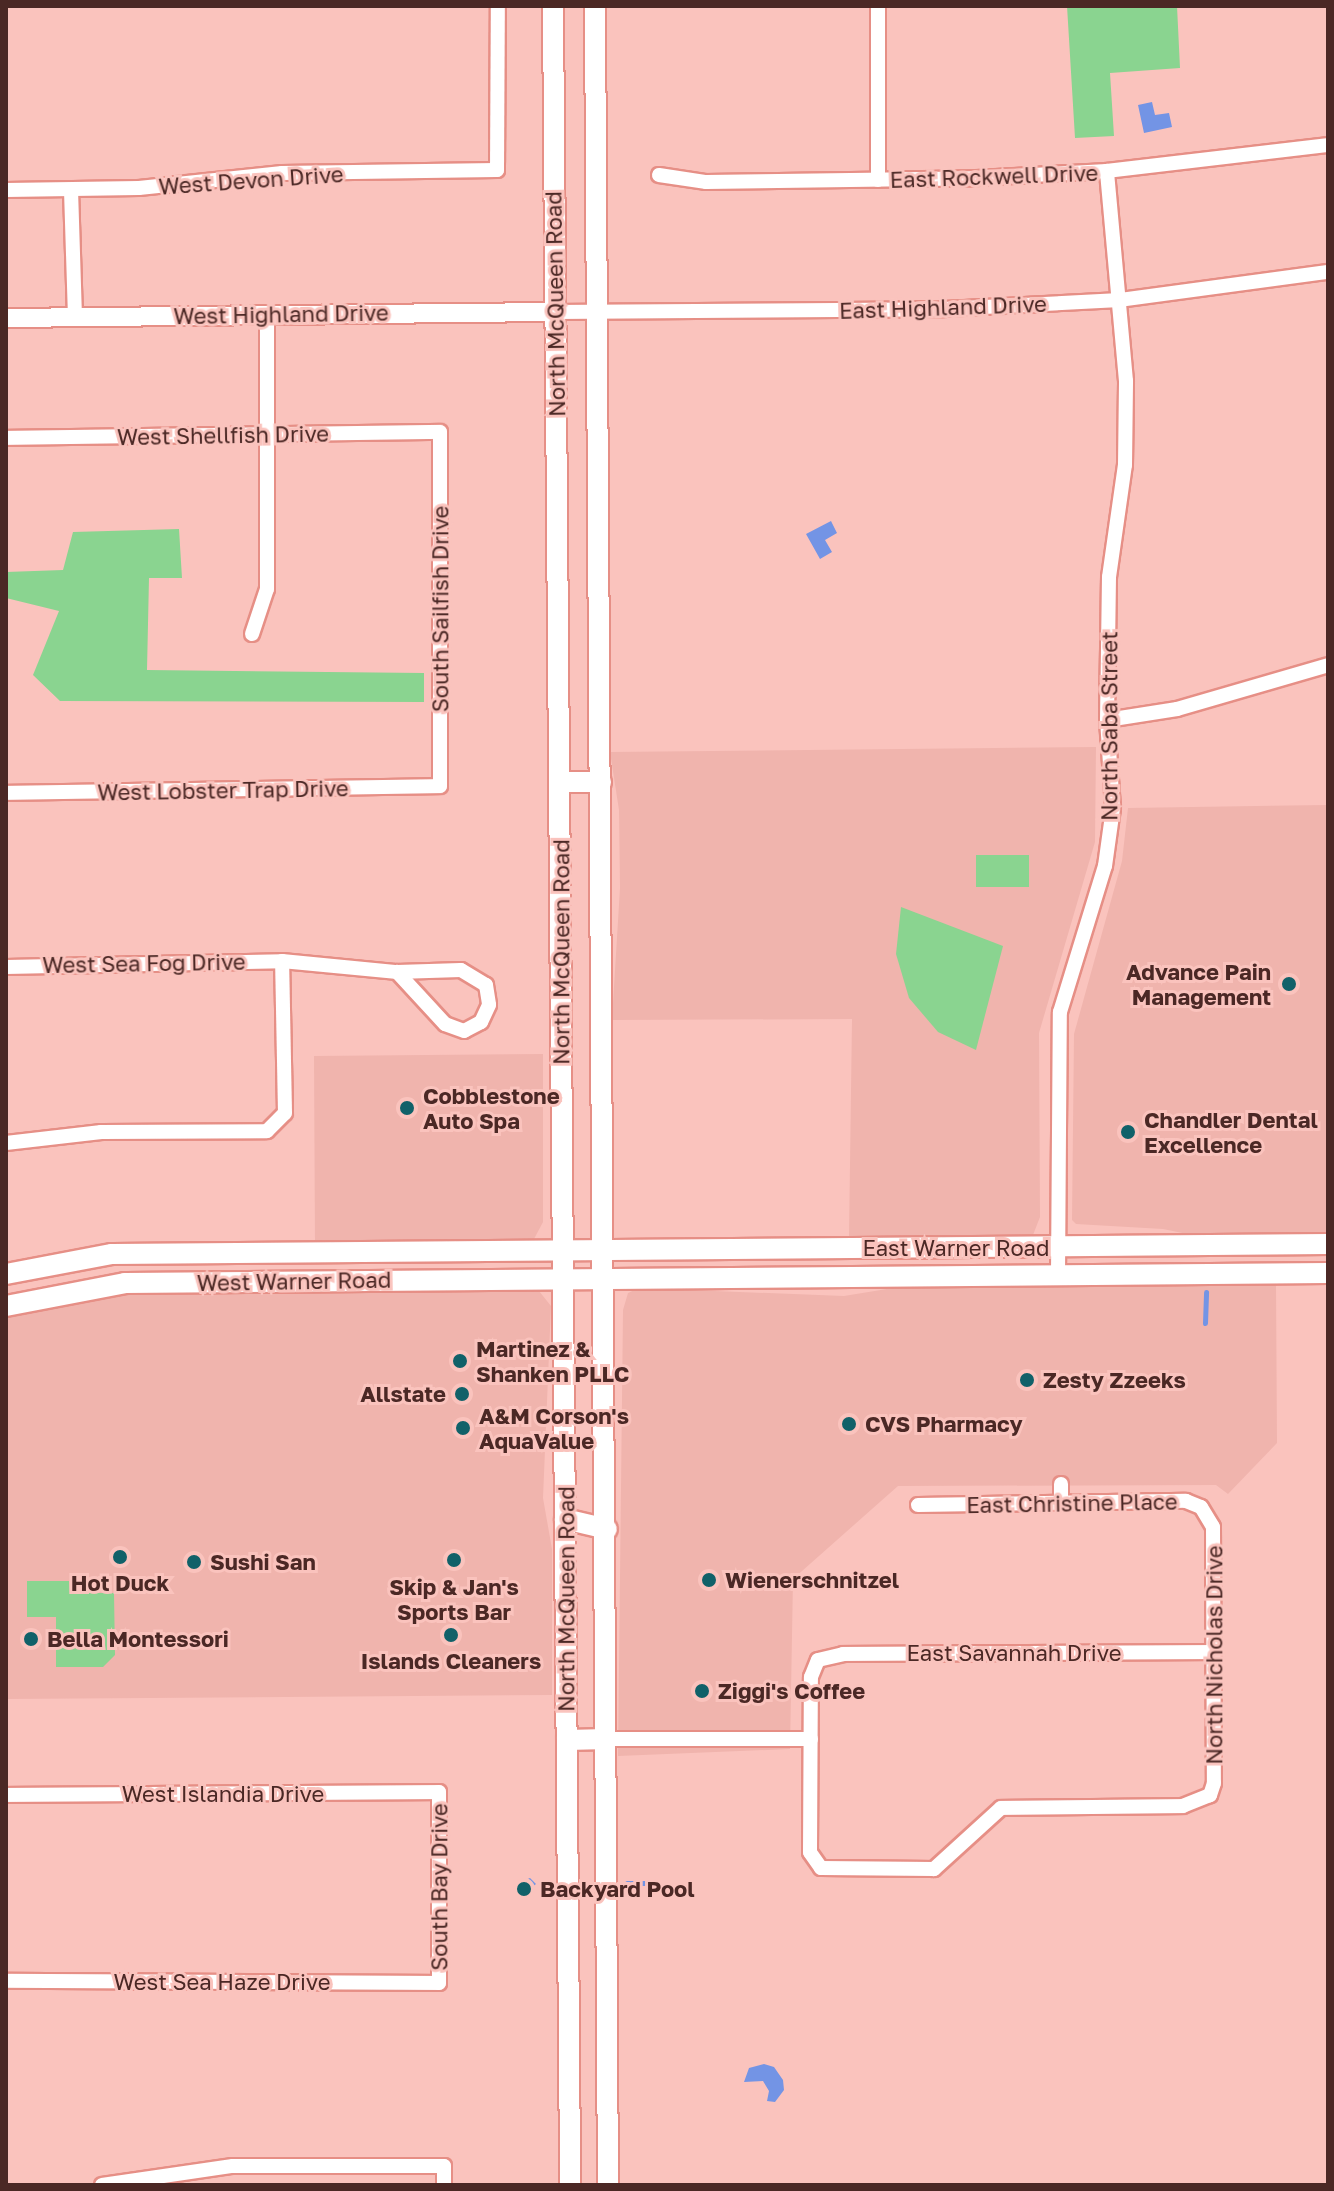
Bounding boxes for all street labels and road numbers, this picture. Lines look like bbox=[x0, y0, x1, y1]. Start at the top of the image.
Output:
street label: East Rockwell Drive bbox=[889, 159, 1099, 193]
street label: West Devon Drive bbox=[158, 160, 344, 200]
street label: North McQueen Road bbox=[540, 191, 570, 417]
street label: East Highland Drive bbox=[839, 290, 1047, 324]
street label: West Highland Drive bbox=[173, 299, 389, 329]
street label: West Shellfish Drive bbox=[117, 420, 329, 450]
street label: South Sailfish Drive bbox=[427, 506, 453, 712]
street label: North Saba Street bbox=[1096, 631, 1122, 821]
street label: West Lobster Trap Drive bbox=[97, 775, 349, 805]
street label: North McQueen Road bbox=[548, 839, 574, 1065]
street label: West Sea Fog Drive bbox=[42, 948, 246, 978]
street label: East Warner Road bbox=[862, 1235, 1050, 1261]
street label: West Warner Road bbox=[197, 1266, 391, 1296]
street label: North McQueen Road bbox=[553, 1486, 579, 1712]
street label: East Christine Place bbox=[966, 1488, 1178, 1518]
street label: North Nicholas Drive bbox=[1201, 1545, 1227, 1765]
street label: East Savannah Drive bbox=[907, 1640, 1121, 1666]
street label: West Islandia Drive bbox=[122, 1781, 324, 1807]
street label: South Bay Drive bbox=[426, 1803, 452, 1971]
street label: West Sea Haze Drive bbox=[114, 1969, 330, 1995]

